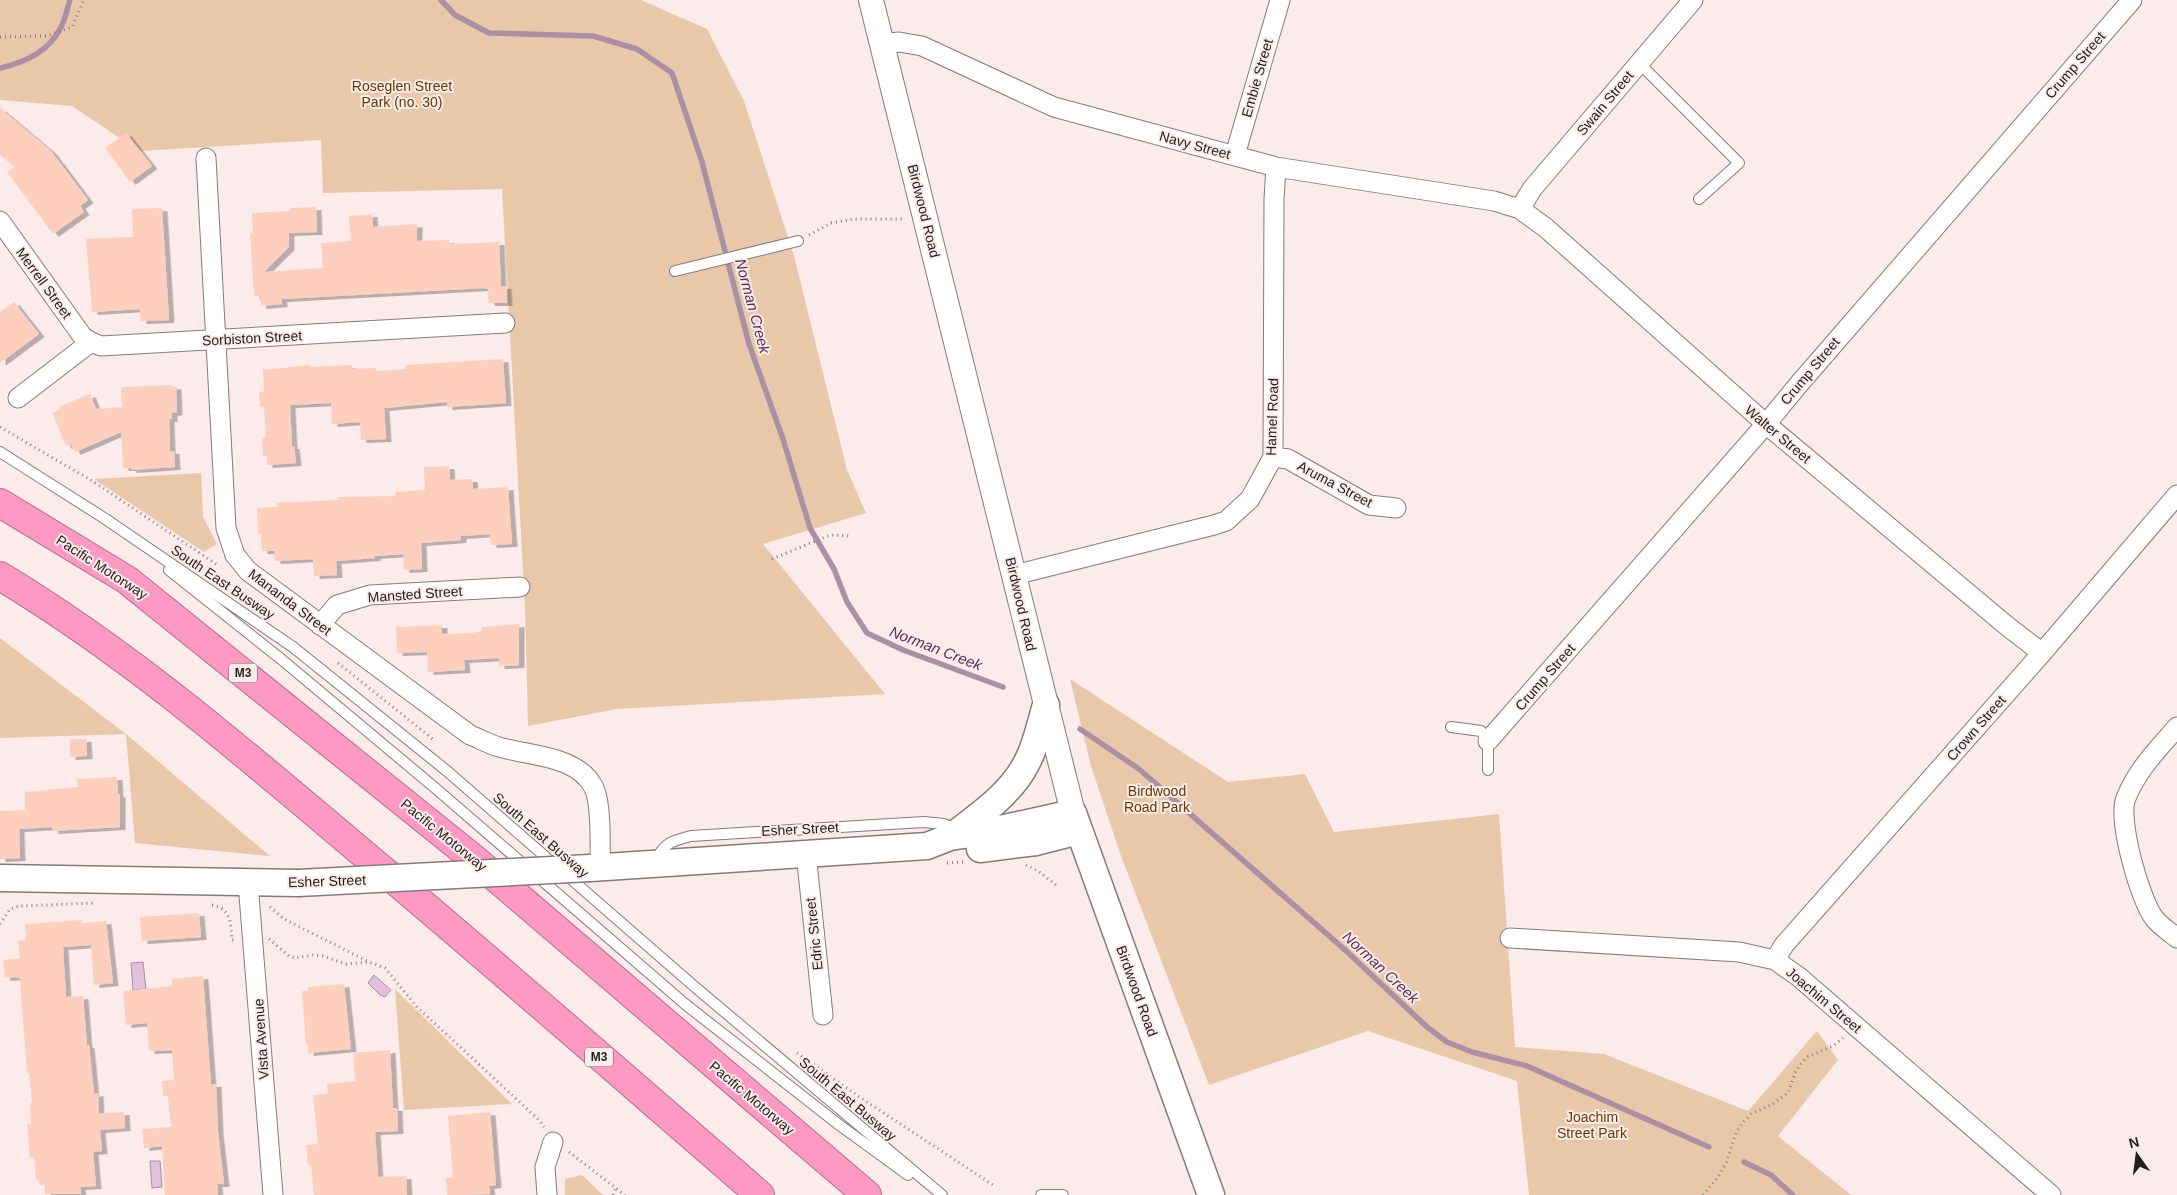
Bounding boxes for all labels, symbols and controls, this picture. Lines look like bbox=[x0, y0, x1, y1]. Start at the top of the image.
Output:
street label: Crump Street bbox=[2042, 28, 2108, 102]
street label: Embie Street bbox=[1238, 37, 1276, 119]
street label: Swain Street bbox=[1573, 67, 1637, 139]
park label: Roseglen Street Park (no. 30) bbox=[352, 78, 452, 110]
street label: Navy Street bbox=[1158, 128, 1232, 162]
street label: Birdwood Road bbox=[905, 163, 943, 259]
street label: Merrell Street bbox=[13, 244, 75, 322]
water label: Norman Creek bbox=[732, 257, 774, 357]
street label: Sorbiston Street bbox=[201, 327, 303, 349]
street label: Crump Street bbox=[1777, 334, 1843, 408]
street label: Hamel Road bbox=[1263, 378, 1281, 456]
street label: Walter Street bbox=[1742, 402, 1814, 466]
street label: Aruma Street bbox=[1295, 458, 1375, 510]
street label: Pacific Motorway bbox=[53, 531, 151, 603]
street label: South East Busway bbox=[168, 541, 278, 623]
street label: Birdwood Road bbox=[1002, 556, 1040, 652]
street label: Mananda Street bbox=[245, 566, 335, 638]
street label: Mansted Street bbox=[367, 583, 463, 605]
water label: Norman Creek bbox=[887, 623, 986, 674]
street label: Crump Street bbox=[1512, 640, 1578, 714]
road number: M3 bbox=[229, 664, 257, 682]
street label: Crown Street bbox=[1943, 692, 2009, 764]
park label: Birdwood Road Park bbox=[1124, 783, 1191, 815]
street label: South East Busway bbox=[490, 789, 592, 881]
street label: Pacific Motorway bbox=[398, 795, 490, 875]
street label: Esher Street bbox=[761, 819, 839, 839]
street label: Esher Street bbox=[288, 872, 366, 890]
street label: Edric Street bbox=[802, 897, 826, 971]
water label: Norman Creek bbox=[1340, 928, 1424, 1007]
street label: Birdwood Road bbox=[1113, 943, 1161, 1039]
street label: Joachim Street bbox=[1783, 964, 1865, 1036]
street label: Vista Avenue bbox=[250, 998, 272, 1080]
road number: M3 bbox=[585, 1048, 613, 1066]
street label: South East Busway bbox=[796, 1054, 900, 1144]
street label: Pacific Motorway bbox=[706, 1058, 798, 1138]
park label: Joachim Street Park bbox=[1557, 1109, 1628, 1141]
north arrow bbox=[2112, 1130, 2162, 1180]
text: N bbox=[2127, 1133, 2141, 1151]

